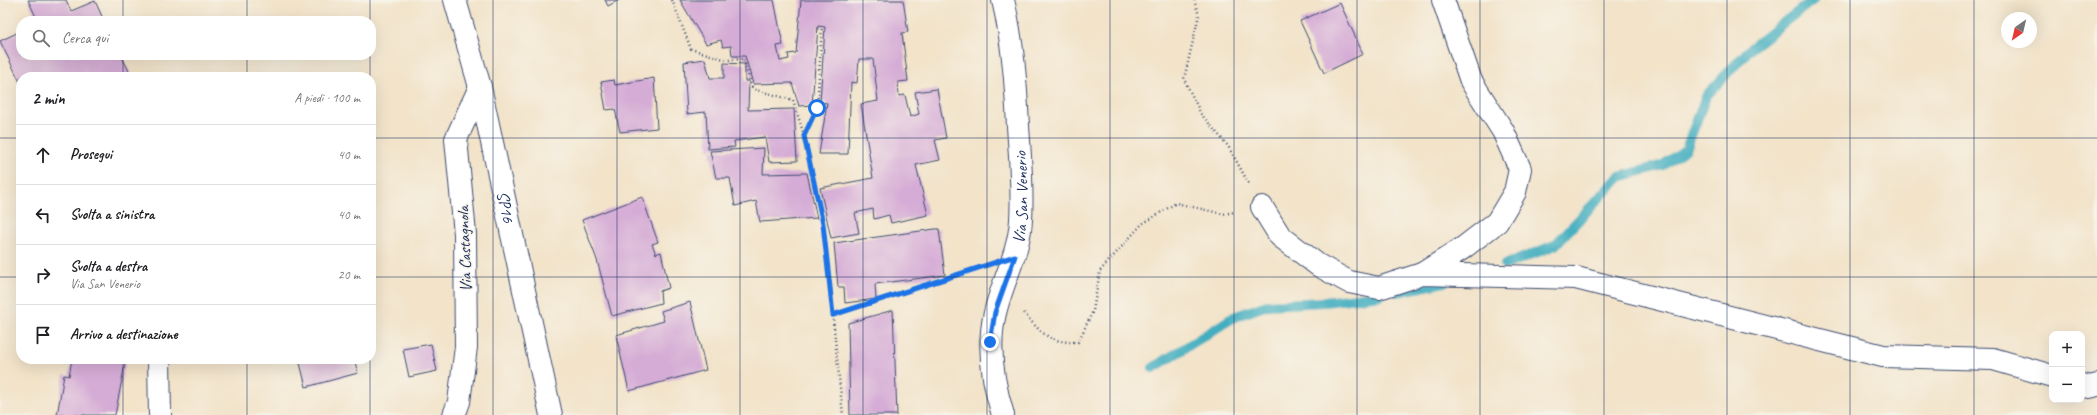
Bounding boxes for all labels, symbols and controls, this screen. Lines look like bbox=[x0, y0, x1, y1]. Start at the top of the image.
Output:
north arrow bbox=[2001, 12, 2037, 48]
search box bbox=[16, 16, 376, 60]
icon: search bbox=[30, 27, 52, 49]
text: Cerca qui bbox=[62, 29, 108, 48]
text: 2 min bbox=[32, 88, 65, 109]
text: A piedi · 100 m bbox=[295, 90, 360, 106]
route start bbox=[808, 99, 826, 117]
icon: ahead bbox=[32, 144, 54, 166]
text: Prosegui bbox=[70, 145, 112, 164]
text: 40 m bbox=[338, 147, 360, 163]
street label: Via San Venerio bbox=[1008, 150, 1033, 245]
street label: SP16 bbox=[492, 189, 519, 226]
icon: left bbox=[32, 204, 54, 226]
street label: Via Castagnola bbox=[452, 204, 476, 292]
text: Svolta a sinistra bbox=[70, 205, 154, 224]
text: 40 m bbox=[338, 207, 360, 223]
text: Svolta a destra bbox=[70, 257, 147, 276]
icon: right bbox=[32, 264, 54, 286]
text: 20 m bbox=[338, 267, 360, 283]
text: Via San Venerio bbox=[70, 276, 140, 292]
icon: arrive bbox=[32, 324, 54, 346]
text: Arrivo a destinazione bbox=[70, 325, 178, 344]
map controls bbox=[2049, 331, 2085, 403]
button: + bbox=[2049, 331, 2085, 367]
route end bbox=[981, 333, 999, 351]
button: − bbox=[2049, 367, 2085, 403]

